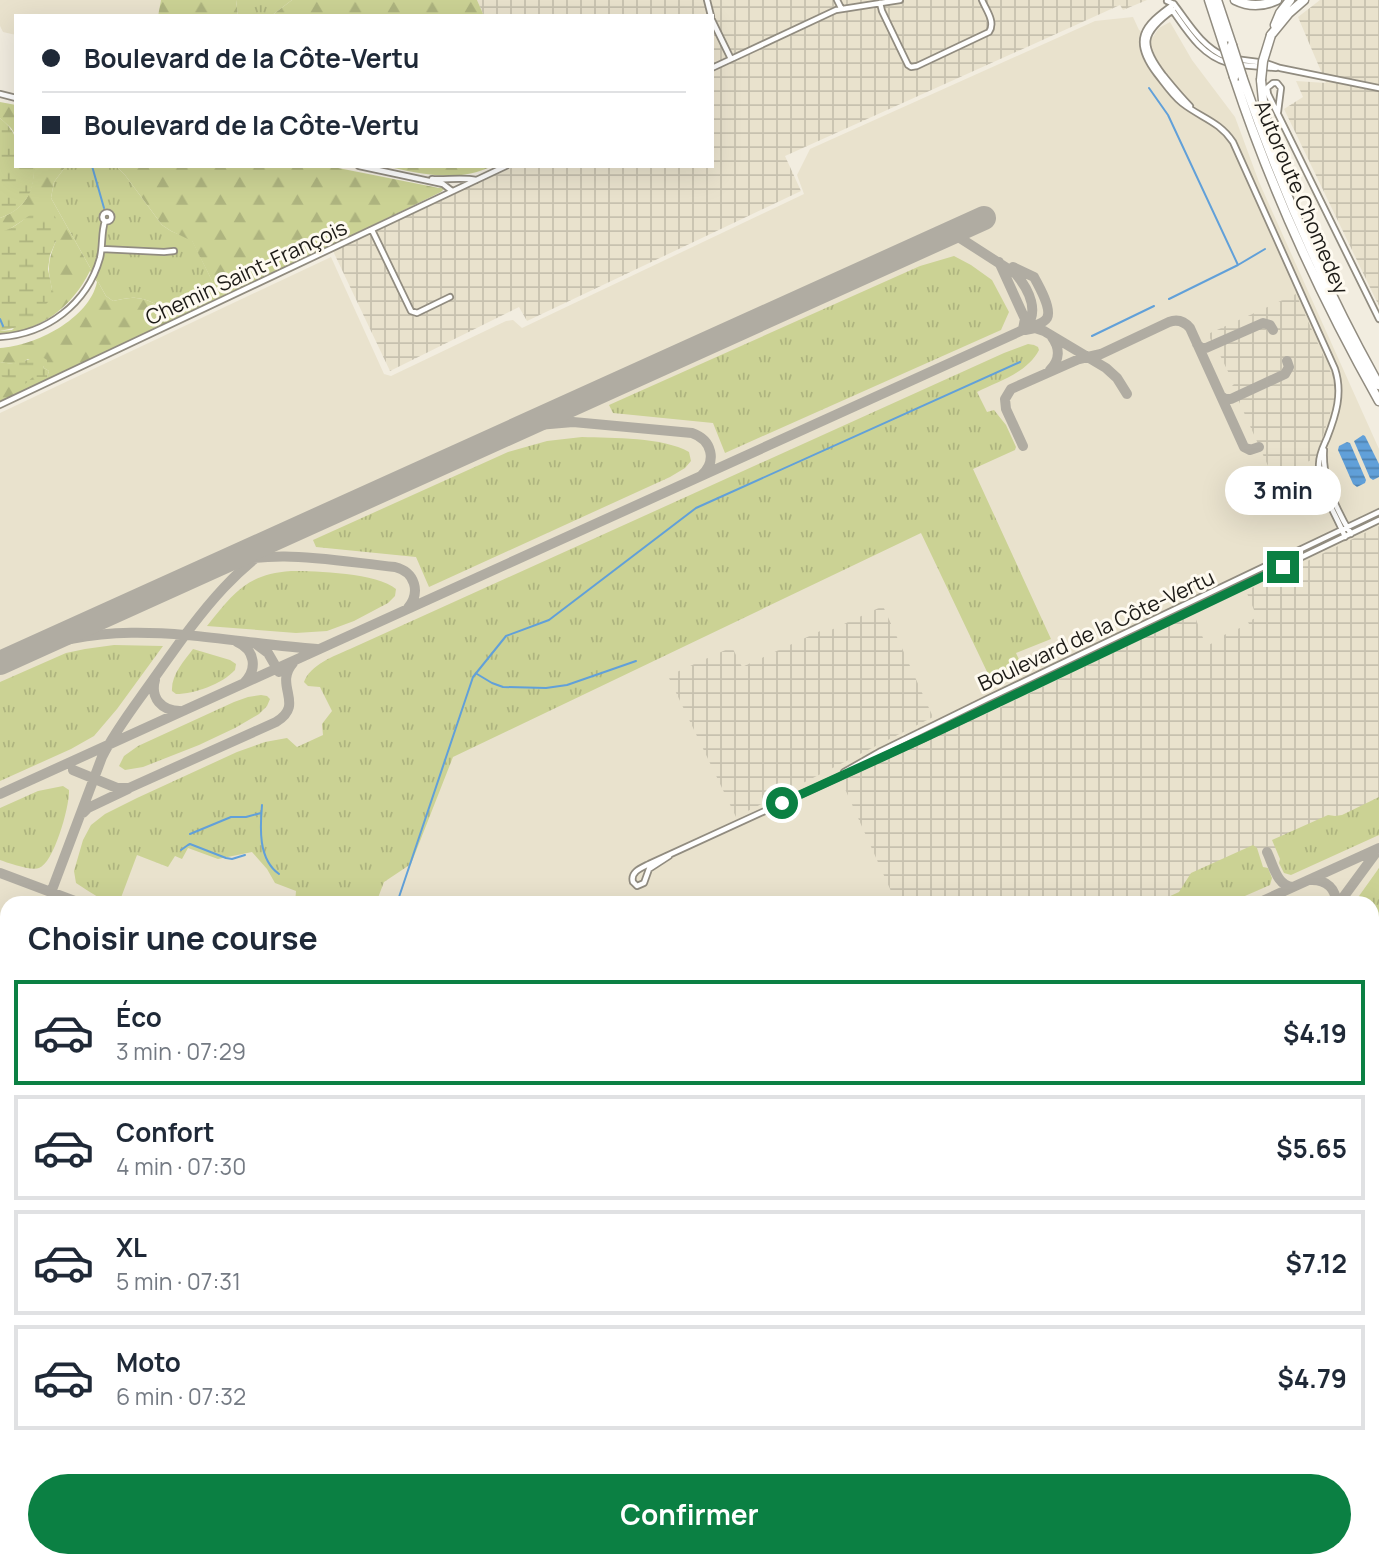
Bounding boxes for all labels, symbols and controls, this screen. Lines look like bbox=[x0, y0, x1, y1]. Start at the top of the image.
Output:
text: Boulevard de la Côte-Vertu bbox=[84, 40, 419, 76]
street label: Autoroute Chomedey bbox=[1248, 96, 1356, 298]
text: Boulevard de la Côte-Vertu bbox=[84, 107, 419, 143]
street label: Chemin Saint-François bbox=[141, 213, 351, 331]
callout: 3 min bbox=[1225, 466, 1341, 514]
text: 3 min bbox=[1253, 474, 1313, 506]
route end bbox=[1267, 551, 1299, 583]
street label: Boulevard de la Côte-Vertu bbox=[973, 563, 1219, 697]
route start bbox=[766, 787, 798, 819]
text: Choisir une course bbox=[28, 916, 318, 960]
text: Éco bbox=[116, 999, 162, 1035]
icon: car bbox=[32, 1001, 95, 1064]
text: $4.19 bbox=[1283, 1015, 1347, 1051]
text: 3 min · 07:29 bbox=[116, 1035, 246, 1067]
text: Confort bbox=[116, 1114, 215, 1150]
icon: car bbox=[32, 1116, 95, 1179]
text: $5.65 bbox=[1276, 1130, 1347, 1166]
text: 4 min · 07:30 bbox=[116, 1150, 246, 1182]
text: XL bbox=[116, 1229, 147, 1265]
icon: car bbox=[32, 1231, 95, 1294]
text: $7.12 bbox=[1286, 1245, 1347, 1281]
text: 5 min · 07:31 bbox=[116, 1265, 241, 1297]
text: Moto bbox=[116, 1344, 181, 1380]
icon: car bbox=[32, 1346, 95, 1409]
text: $4.79 bbox=[1277, 1360, 1347, 1396]
text: 6 min · 07:32 bbox=[116, 1380, 246, 1412]
button: Confirmer bbox=[28, 1474, 1351, 1554]

